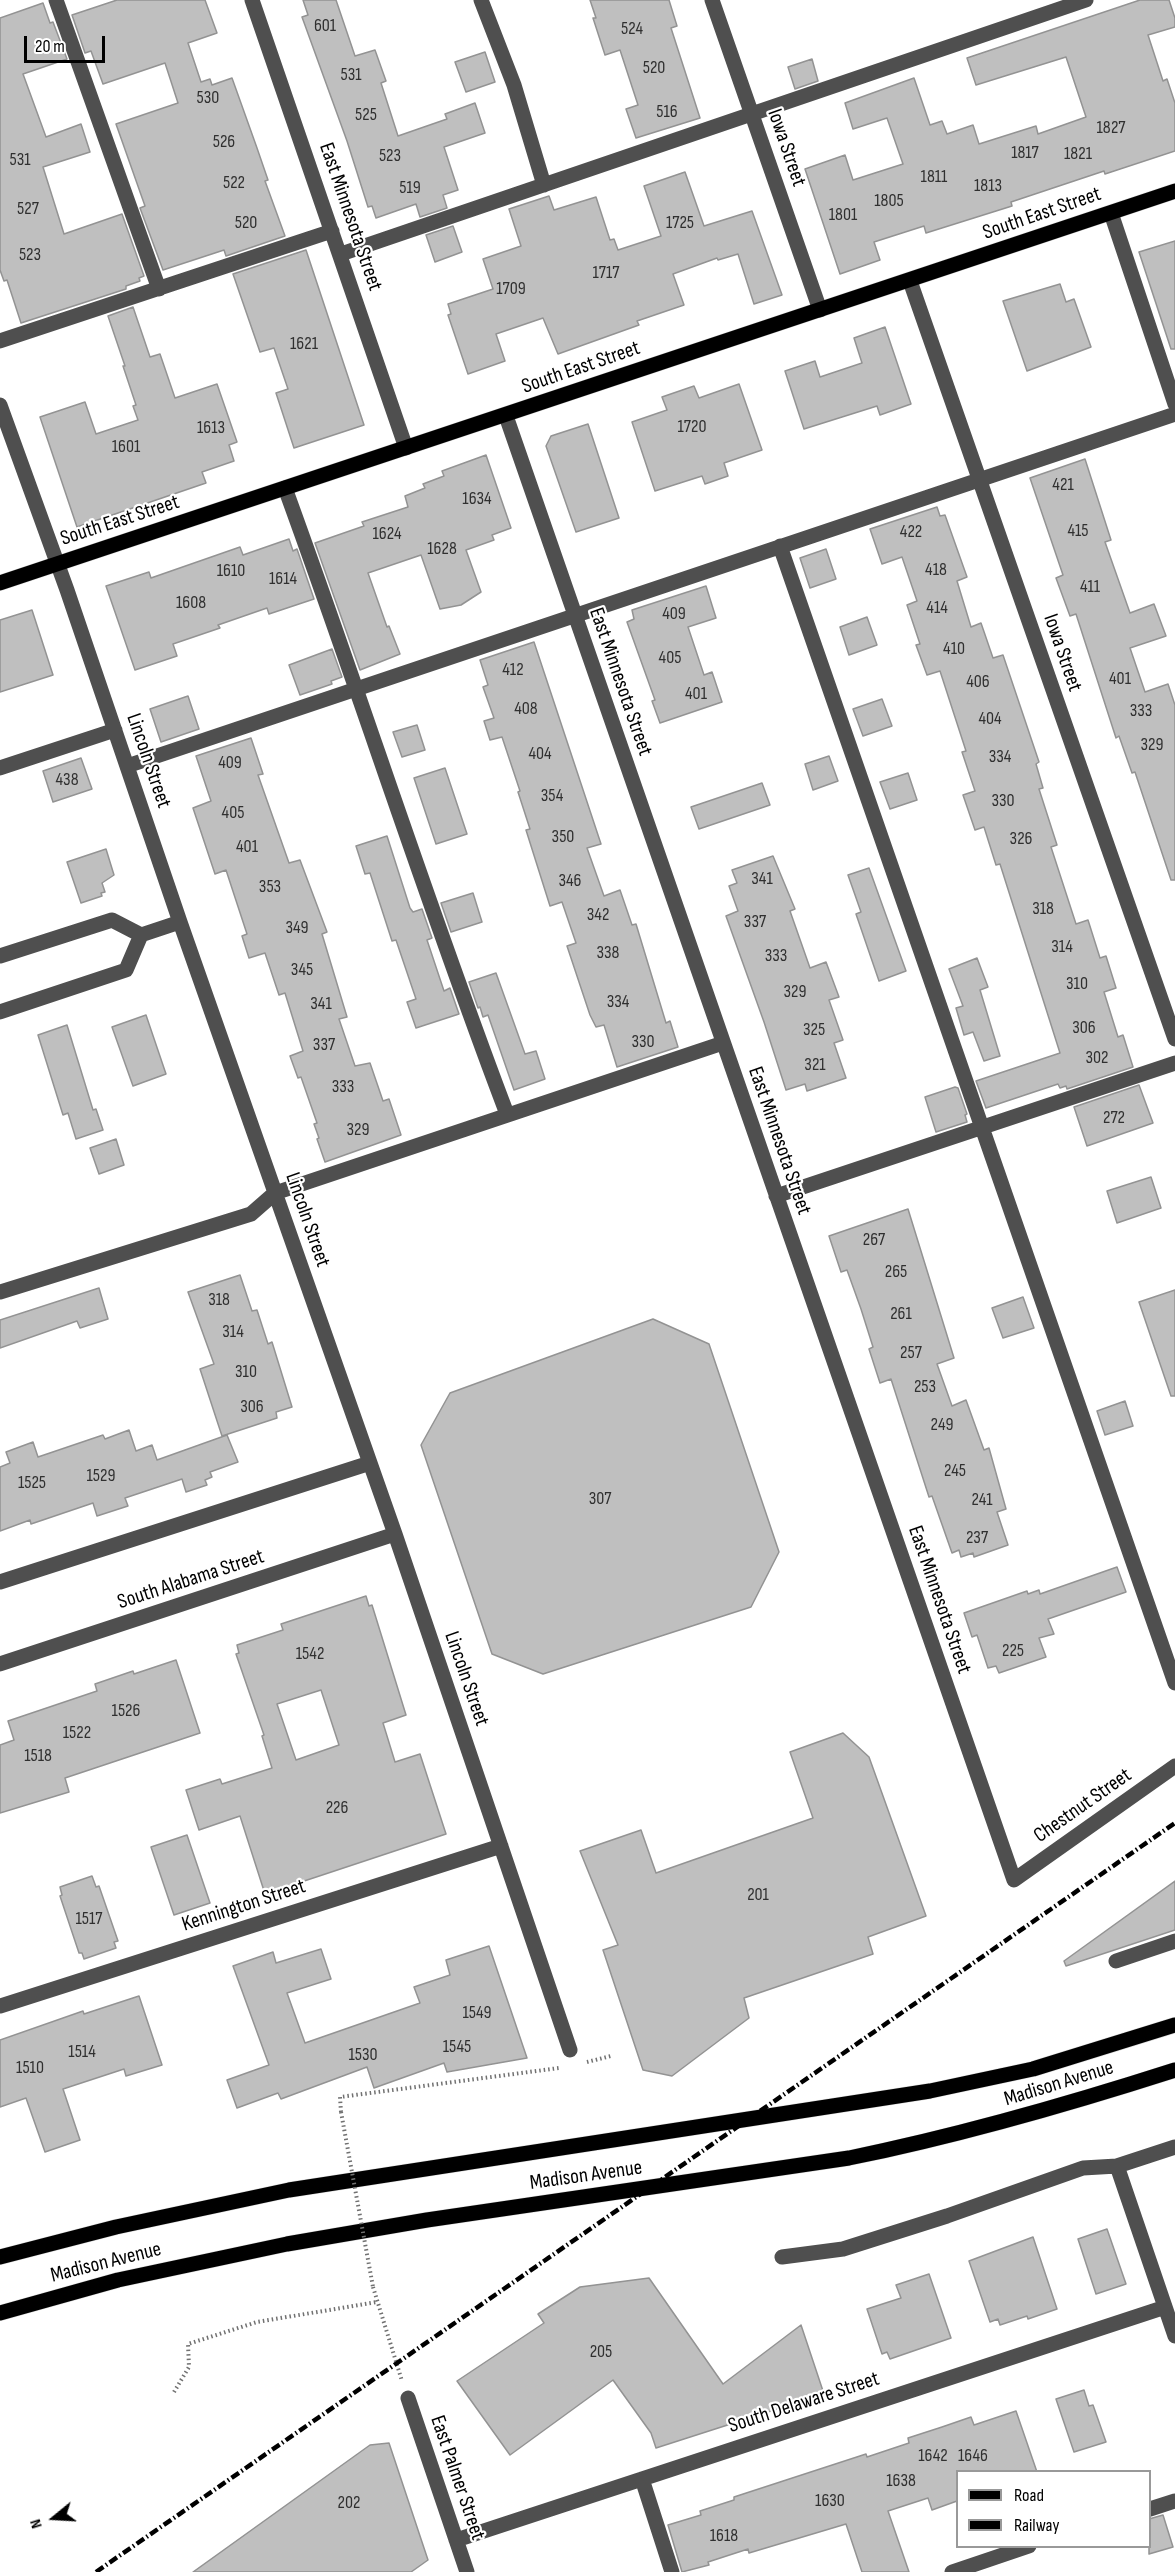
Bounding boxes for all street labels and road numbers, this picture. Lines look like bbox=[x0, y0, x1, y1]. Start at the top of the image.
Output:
street label: Iowa Street bbox=[761, 106, 811, 190]
street label: East Minnesota Street bbox=[313, 140, 387, 294]
street label: South East Street bbox=[980, 182, 1104, 246]
street label: South East Street bbox=[519, 336, 643, 400]
street label: South East Street bbox=[58, 490, 182, 552]
street label: East Minnesota Street bbox=[583, 605, 657, 759]
street label: Iowa Street bbox=[1037, 611, 1087, 695]
street label: Lincoln Street bbox=[120, 710, 176, 812]
street label: East Minnesota Street bbox=[742, 1064, 816, 1218]
street label: Lincoln Street bbox=[279, 1169, 335, 1271]
street label: East Minnesota Street bbox=[902, 1523, 976, 1677]
street label: South Alabama Street bbox=[115, 1544, 267, 1616]
street label: Lincoln Street bbox=[438, 1628, 494, 1730]
street label: Chestnut Street bbox=[1029, 1763, 1137, 1849]
street label: Kennington Street bbox=[179, 1874, 309, 1938]
street label: Madison Avenue bbox=[1001, 2055, 1117, 2113]
street label: Madison Avenue bbox=[528, 2156, 644, 2196]
street label: Madison Avenue bbox=[48, 2237, 164, 2289]
street label: South Delaware Street bbox=[725, 2367, 883, 2439]
street label: East Palmer Street bbox=[424, 2412, 490, 2544]

